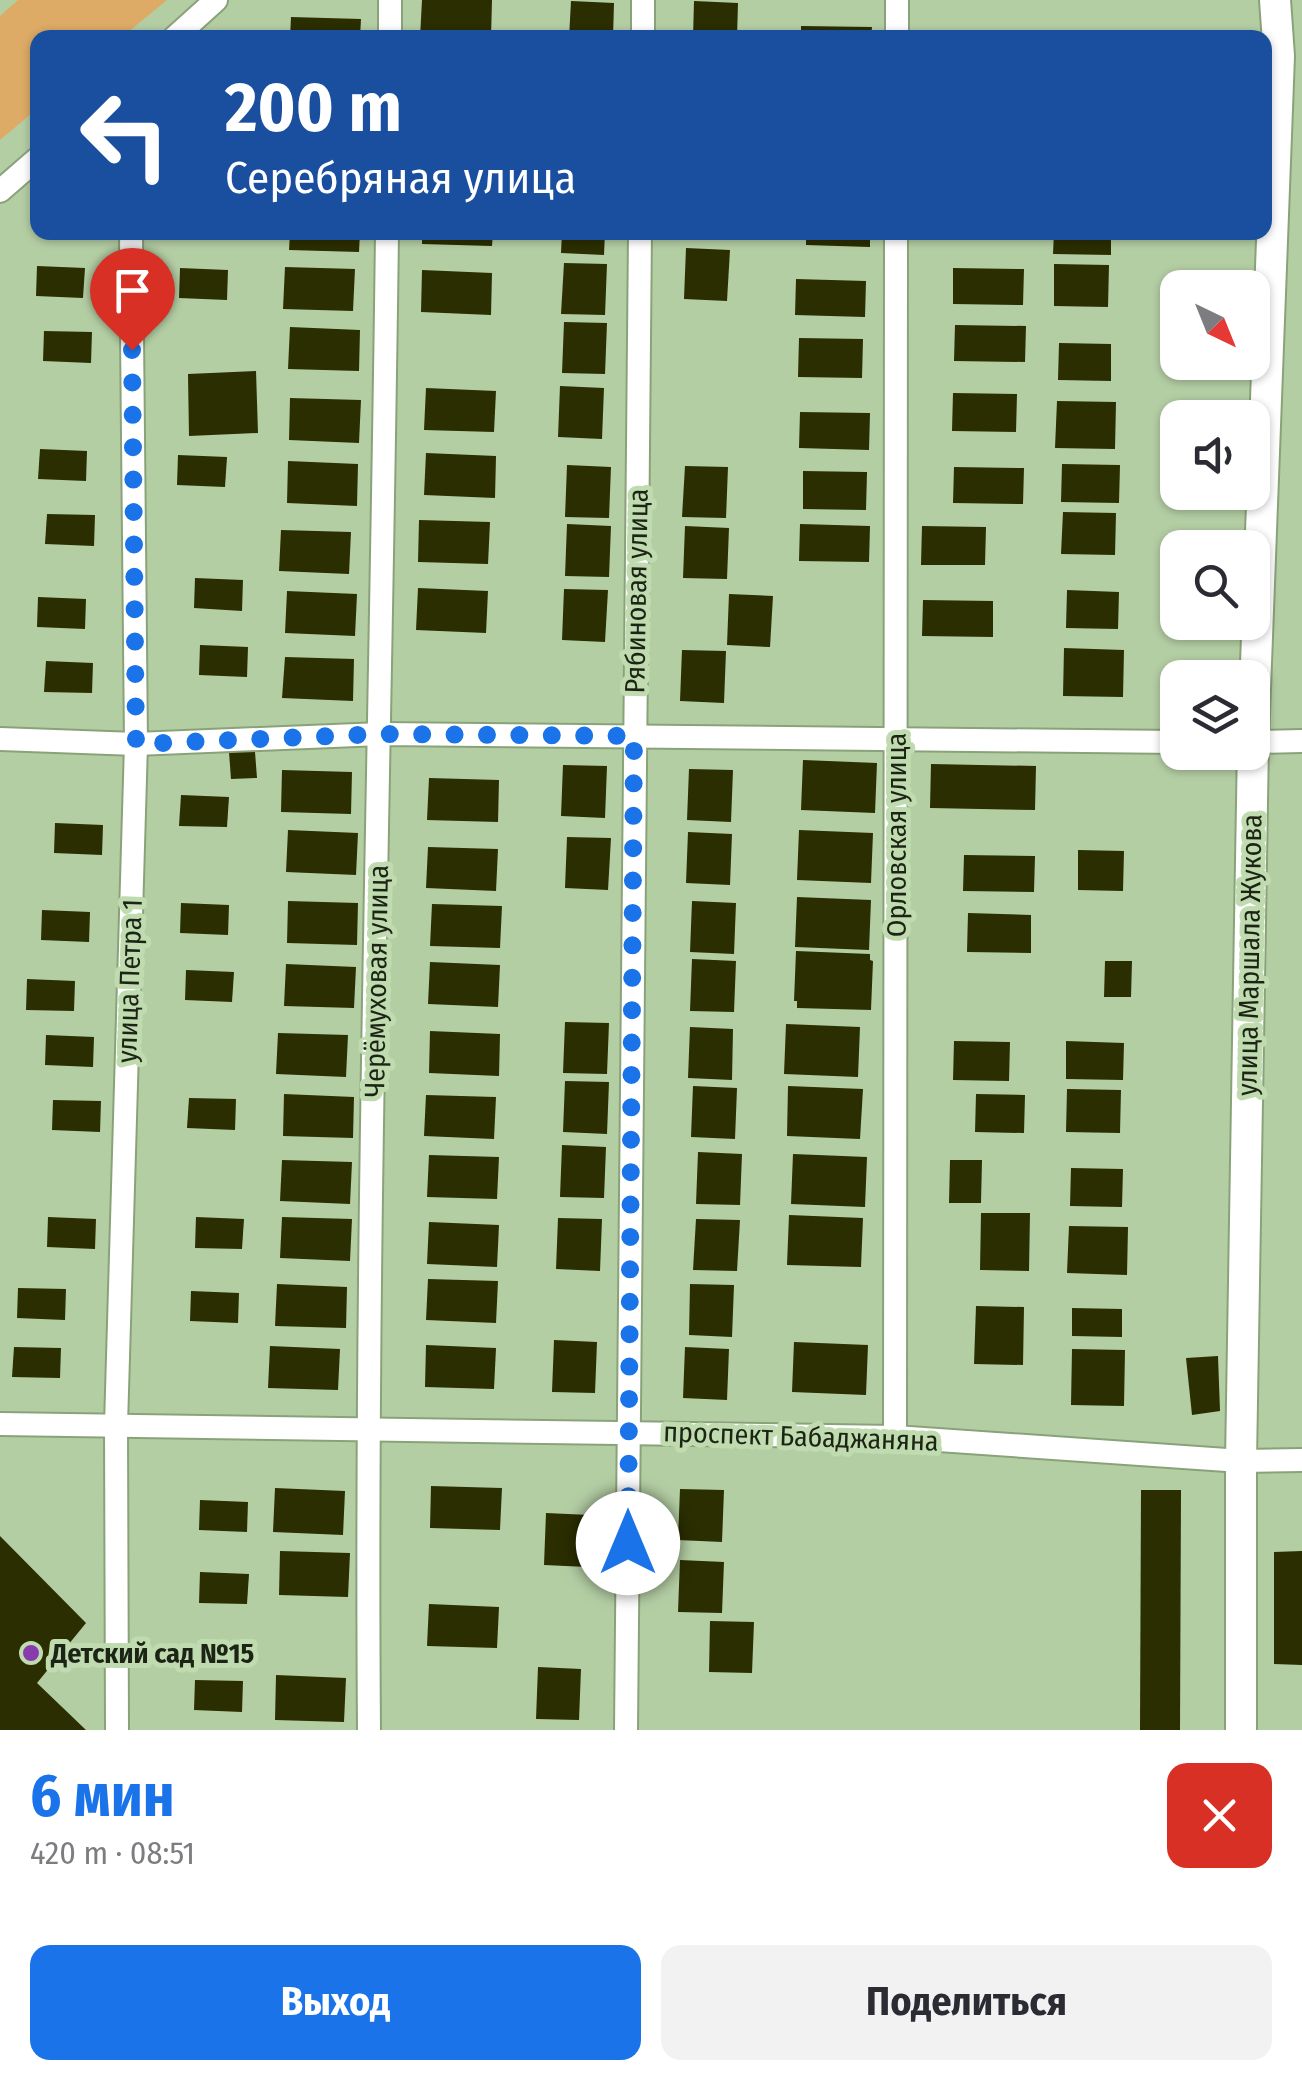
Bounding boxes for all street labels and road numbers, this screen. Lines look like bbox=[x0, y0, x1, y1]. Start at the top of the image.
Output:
street label: Рябиновая улица bbox=[618, 488, 655, 694]
street label: Орловская улица bbox=[880, 733, 913, 937]
street label: улица Маршала Жукова bbox=[1231, 814, 1268, 1096]
street label: Черёмуховая улица bbox=[358, 865, 395, 1097]
street label: улица Петра 1 bbox=[110, 898, 149, 1064]
street label: проспект Бабаджаняна bbox=[663, 1415, 939, 1458]

